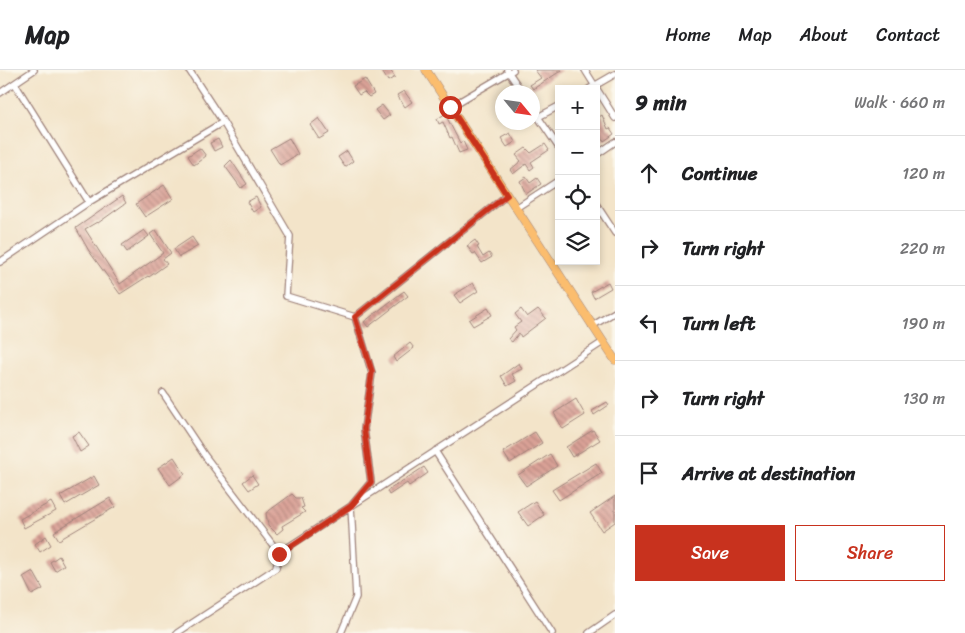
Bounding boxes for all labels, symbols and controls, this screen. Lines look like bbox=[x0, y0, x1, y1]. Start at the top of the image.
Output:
text: Map bbox=[25, 14, 69, 56]
text: Home bbox=[666, 19, 711, 51]
text: Map bbox=[739, 19, 772, 51]
text: About bbox=[800, 19, 848, 51]
text: Contact bbox=[876, 19, 940, 51]
text: 9 min bbox=[635, 84, 687, 122]
north arrow bbox=[495, 85, 540, 130]
map controls bbox=[555, 85, 600, 265]
button: + bbox=[555, 85, 600, 130]
text: Walk · 660 m bbox=[854, 88, 945, 117]
route start bbox=[439, 96, 462, 119]
button: − bbox=[555, 130, 600, 175]
text: Continue bbox=[682, 157, 758, 190]
icon: ahead bbox=[635, 159, 663, 187]
text: 120 m bbox=[902, 159, 945, 188]
button: locate bbox=[555, 175, 600, 220]
button: layers bbox=[555, 220, 600, 265]
text: Turn right bbox=[682, 232, 764, 265]
icon: right bbox=[635, 234, 663, 262]
text: 220 m bbox=[900, 234, 945, 263]
text: Turn left bbox=[682, 307, 755, 340]
icon: left bbox=[635, 309, 663, 337]
text: 190 m bbox=[902, 309, 945, 338]
text: Turn right bbox=[682, 382, 764, 415]
icon: right bbox=[635, 384, 663, 412]
text: 130 m bbox=[903, 384, 945, 413]
text: Arrive at destination bbox=[682, 457, 855, 490]
icon: arrive bbox=[635, 459, 663, 487]
button: Save bbox=[635, 525, 785, 581]
button: Share bbox=[795, 525, 945, 581]
route end bbox=[268, 543, 291, 566]

